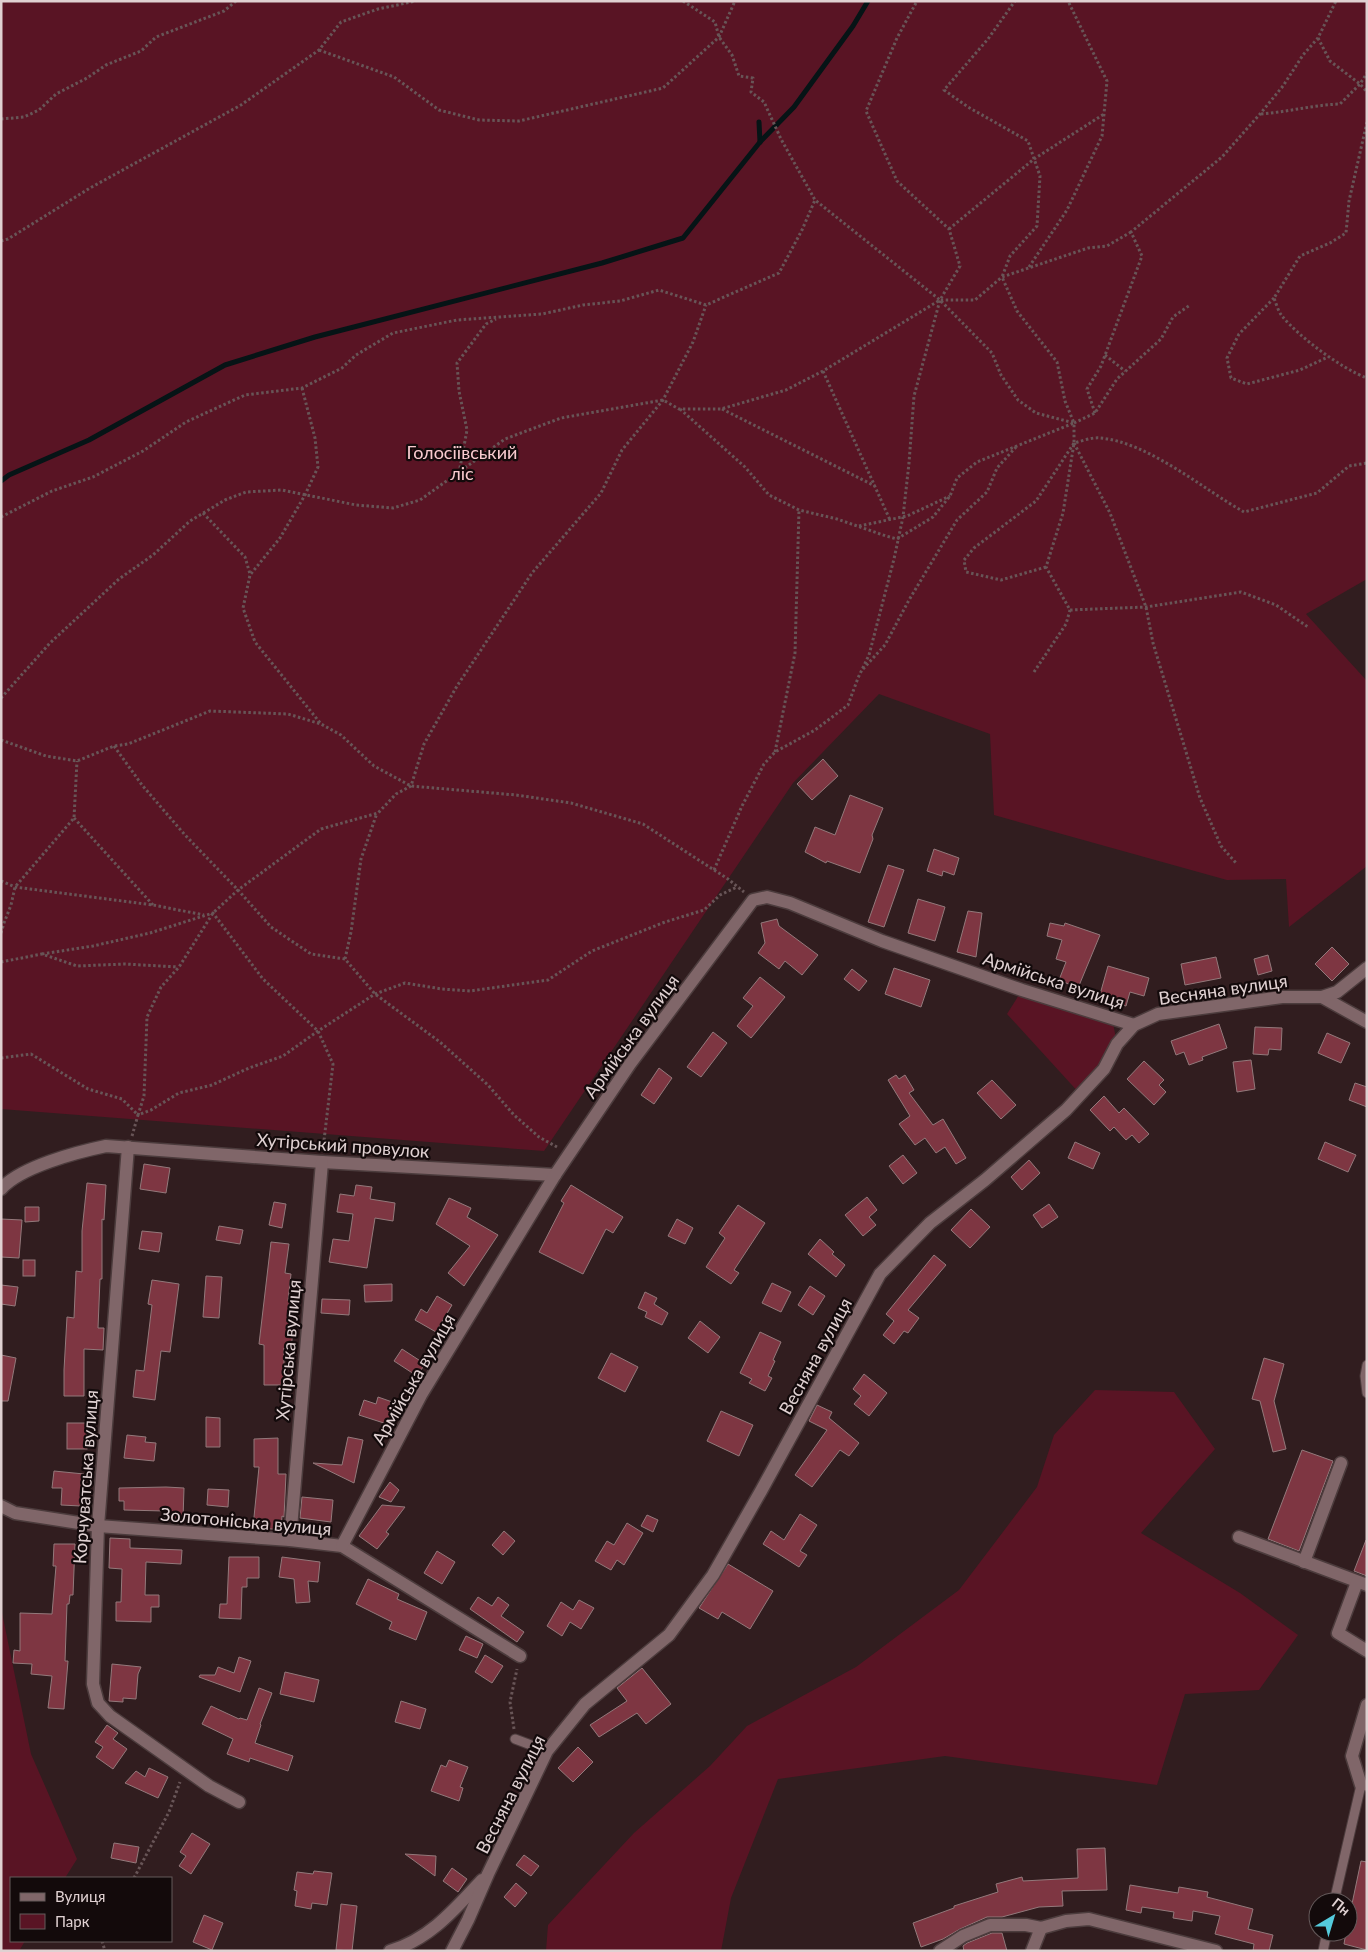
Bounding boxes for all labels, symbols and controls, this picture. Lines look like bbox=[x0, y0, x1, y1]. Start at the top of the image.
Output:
park label: Голосіївський ліс bbox=[407, 441, 517, 484]
street label: Армійська вулиця bbox=[980, 947, 1128, 1013]
street label: Весняна вулиця bbox=[1157, 969, 1289, 1009]
street label: Армійська вулиця bbox=[579, 970, 683, 1102]
street label: Хутірський провулок bbox=[256, 1128, 431, 1162]
street label: Хутірська вулиця bbox=[271, 1279, 305, 1421]
street label: Весняна вулиця bbox=[774, 1294, 856, 1418]
street label: Армійська вулиця bbox=[367, 1310, 459, 1448]
street label: Корчуватська вулиця bbox=[68, 1389, 102, 1565]
street label: Золотоніська вулиця bbox=[159, 1503, 333, 1539]
street label: Весняна вулиця bbox=[471, 1731, 549, 1857]
legend bbox=[10, 1877, 172, 1942]
text: Вулиця bbox=[55, 1887, 105, 1905]
north arrow bbox=[1308, 1892, 1358, 1942]
text: Пн bbox=[1329, 1894, 1354, 1919]
text: Парк bbox=[55, 1912, 90, 1930]

